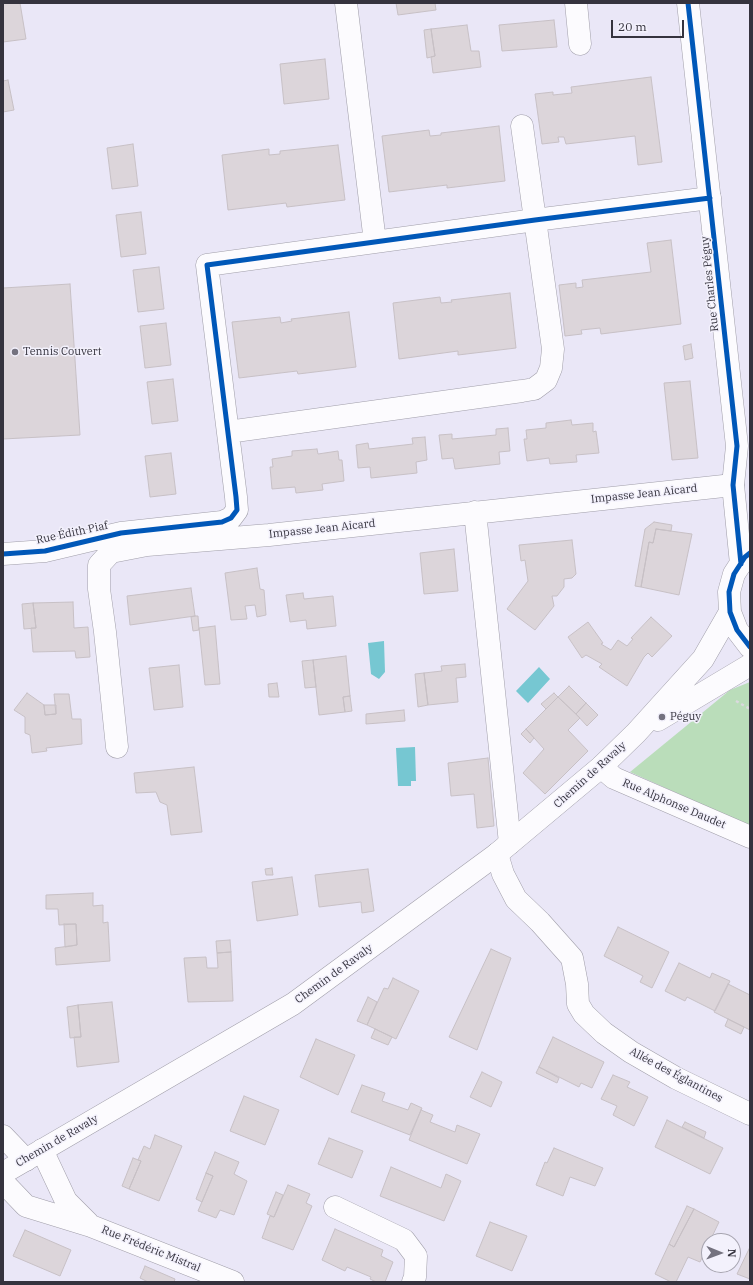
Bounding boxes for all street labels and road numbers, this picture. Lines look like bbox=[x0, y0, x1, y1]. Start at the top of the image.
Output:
street label: Rue Charles Péguy bbox=[698, 236, 722, 332]
street label: Impasse Jean Aicard bbox=[590, 482, 698, 506]
street label: Impasse Jean Aicard bbox=[268, 517, 376, 541]
street label: Rue Édith Piaf bbox=[35, 519, 109, 547]
street label: Chemin de Ravaly bbox=[551, 739, 629, 811]
street label: Rue Alphonse Daudet bbox=[620, 776, 728, 832]
street label: Chemin de Ravaly bbox=[293, 941, 375, 1007]
street label: Allée des Églantines bbox=[627, 1045, 725, 1105]
street label: Chemin de Ravaly bbox=[14, 1112, 100, 1170]
street label: Rue Frédéric Mistral bbox=[100, 1223, 202, 1275]

